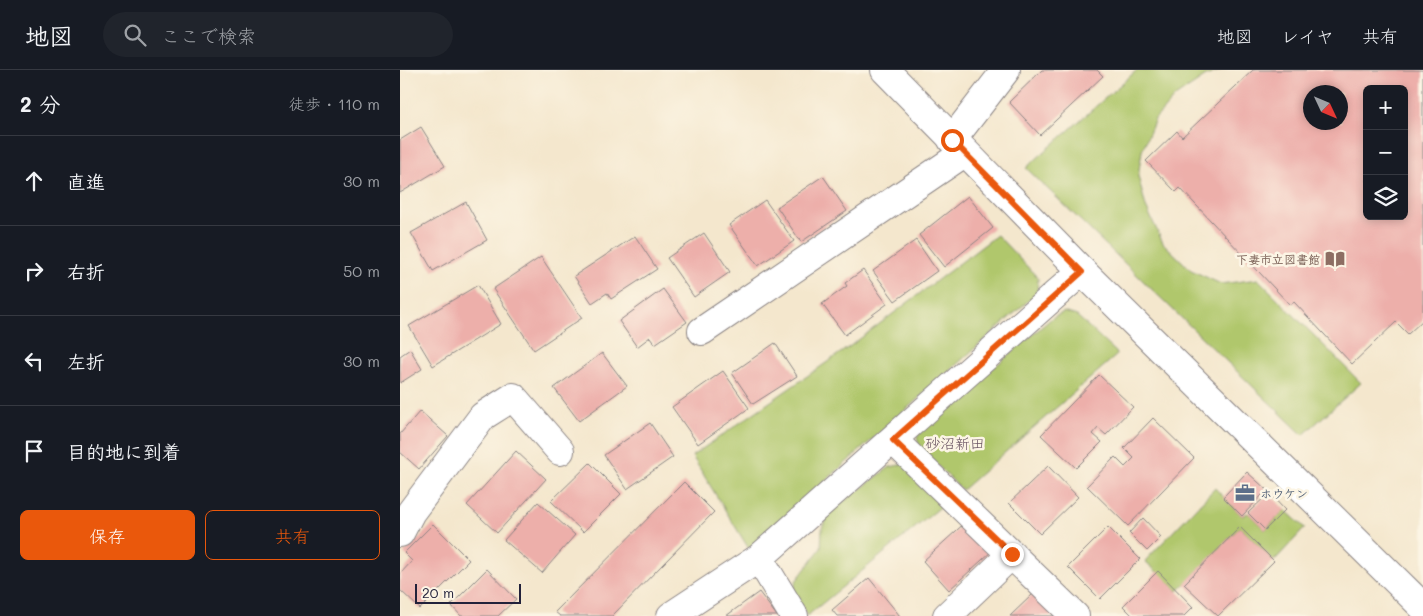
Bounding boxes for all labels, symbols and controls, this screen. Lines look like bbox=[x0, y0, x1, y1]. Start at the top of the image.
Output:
search box bbox=[103, 12, 453, 57]
text: 地図 bbox=[25, 20, 73, 51]
icon: search bbox=[121, 21, 149, 49]
text: ここで検索 bbox=[161, 23, 256, 48]
text: 地図 bbox=[1217, 24, 1253, 48]
text: レイヤ bbox=[1281, 24, 1334, 48]
text: 共有 bbox=[1362, 24, 1398, 48]
north arrow bbox=[1303, 85, 1348, 130]
map controls bbox=[1363, 85, 1408, 220]
button: + bbox=[1363, 85, 1408, 130]
text: 2 分 bbox=[20, 90, 60, 117]
text: 徒歩 · 110 m bbox=[289, 93, 380, 114]
route start bbox=[941, 129, 964, 152]
button: − bbox=[1363, 130, 1408, 175]
icon: ahead bbox=[20, 167, 48, 195]
text: 直進 bbox=[67, 169, 105, 194]
text: 30 m bbox=[343, 170, 380, 191]
button: layers bbox=[1363, 175, 1408, 220]
library icon: 下妻市立図書館 bbox=[1324, 248, 1346, 270]
place label: 下妻市立図書館 bbox=[1236, 251, 1320, 267]
icon: right bbox=[20, 257, 48, 285]
text: 右折 bbox=[67, 259, 105, 284]
text: 50 m bbox=[343, 260, 380, 281]
icon: left bbox=[20, 347, 48, 375]
text: 左折 bbox=[67, 349, 105, 374]
text: 30 m bbox=[343, 350, 380, 371]
district label: 砂沼新田 bbox=[925, 433, 985, 453]
icon: arrive bbox=[20, 437, 48, 465]
text: 目的地に到着 bbox=[67, 439, 181, 464]
office icon: ホウケン bbox=[1234, 482, 1256, 504]
place label: ホウケン bbox=[1260, 485, 1308, 501]
button: 保存 bbox=[20, 510, 195, 560]
button: 共有 bbox=[205, 510, 380, 560]
route end bbox=[1001, 543, 1024, 566]
scale bar bbox=[415, 581, 521, 604]
text: 20 m bbox=[422, 583, 454, 602]

